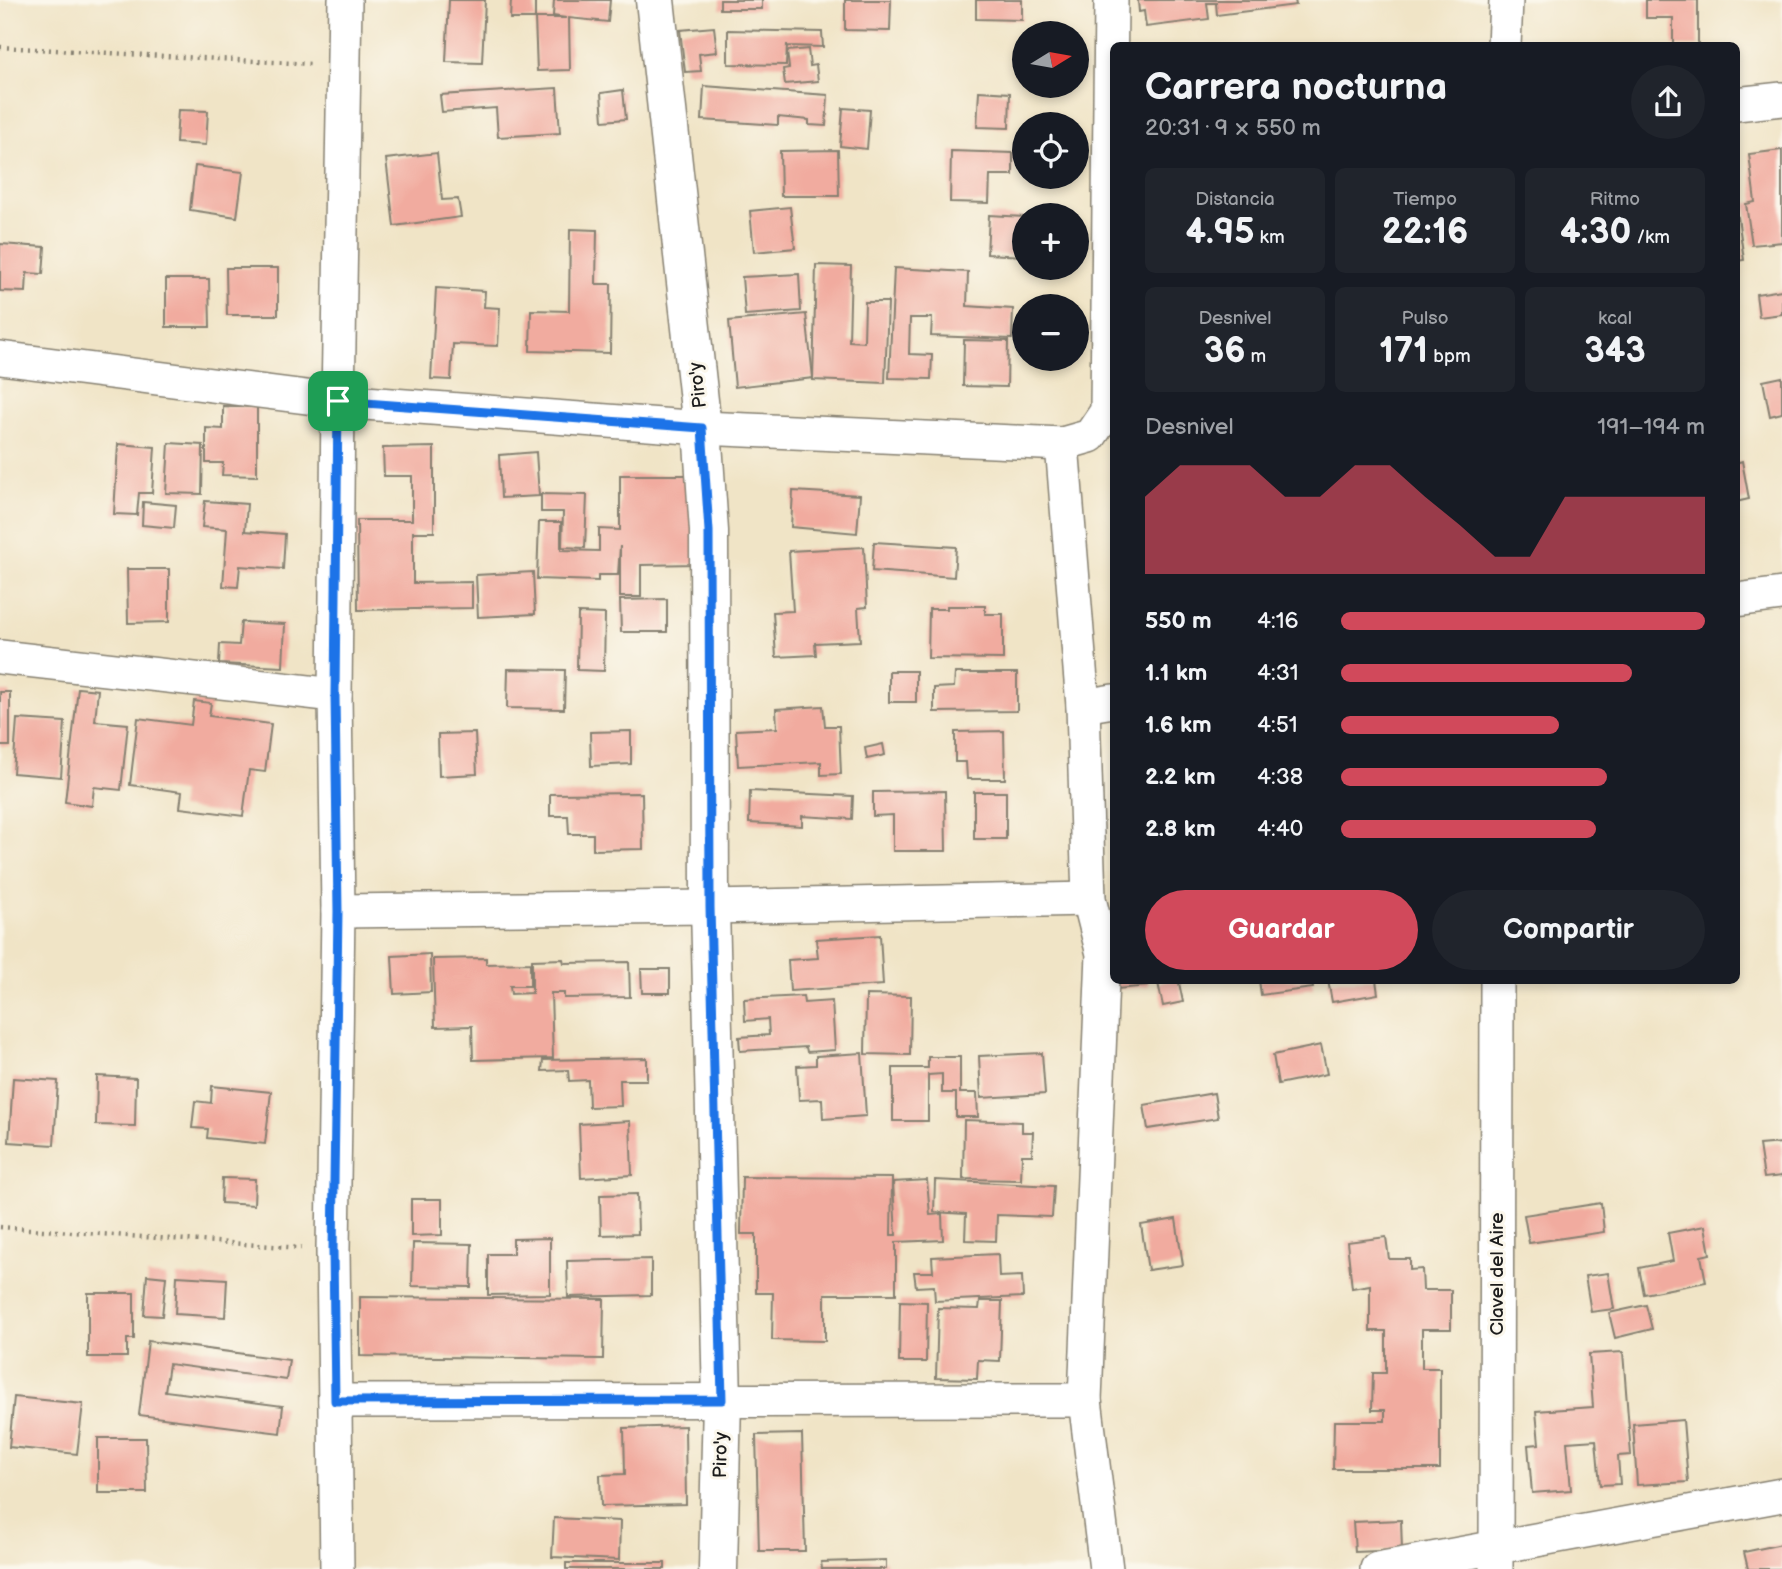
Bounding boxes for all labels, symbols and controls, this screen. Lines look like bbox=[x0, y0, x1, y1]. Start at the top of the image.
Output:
north arrow bbox=[1012, 21, 1088, 98]
map controls bbox=[1012, 21, 1089, 371]
text: Carrera nocturna bbox=[1145, 65, 1447, 110]
button: share bbox=[1631, 65, 1705, 139]
button: locate bbox=[1012, 112, 1089, 189]
text: 20:31 · 9 × 550 m bbox=[1145, 114, 1321, 142]
text: Distancia bbox=[1195, 188, 1275, 211]
text: Tiempo bbox=[1393, 188, 1457, 211]
text: Ritmo bbox=[1590, 188, 1640, 211]
button: + bbox=[1012, 203, 1089, 280]
text: 4.95 bbox=[1185, 211, 1254, 254]
text: 22:16 bbox=[1382, 211, 1468, 254]
text: 4:30 bbox=[1560, 211, 1631, 254]
text: km bbox=[1254, 226, 1285, 249]
text: /km bbox=[1631, 226, 1670, 249]
button: − bbox=[1012, 294, 1089, 371]
text: Desnivel bbox=[1198, 307, 1272, 330]
text: Pulso bbox=[1402, 307, 1448, 330]
text: kcal bbox=[1598, 307, 1632, 330]
text: 36 bbox=[1204, 330, 1245, 373]
text: 171 bbox=[1379, 330, 1428, 373]
text: 343 bbox=[1584, 330, 1646, 373]
text: m bbox=[1245, 345, 1266, 368]
text: bpm bbox=[1428, 345, 1471, 368]
street label: Piro'y bbox=[684, 360, 712, 409]
pin bbox=[308, 371, 368, 431]
icon: arrive bbox=[319, 382, 357, 420]
text: Desnivel bbox=[1145, 413, 1234, 441]
text: 191–194 m bbox=[1597, 413, 1705, 441]
text: 550 m bbox=[1145, 607, 1212, 635]
text: 4:16 bbox=[1257, 607, 1299, 635]
text: 1.1 km bbox=[1145, 659, 1207, 687]
text: 4:31 bbox=[1257, 659, 1299, 687]
text: 1.6 km bbox=[1145, 711, 1212, 739]
text: 4:51 bbox=[1257, 711, 1298, 739]
text: 2.2 km bbox=[1145, 763, 1216, 791]
text: 4:38 bbox=[1257, 763, 1303, 791]
text: 2.8 km bbox=[1145, 815, 1216, 843]
text: 4:40 bbox=[1257, 815, 1303, 843]
button: Guardar bbox=[1145, 890, 1418, 970]
button: Compartir bbox=[1432, 890, 1705, 970]
street label: Clavel del Aire bbox=[1486, 1212, 1509, 1336]
street label: Piro'y bbox=[709, 1431, 733, 1478]

